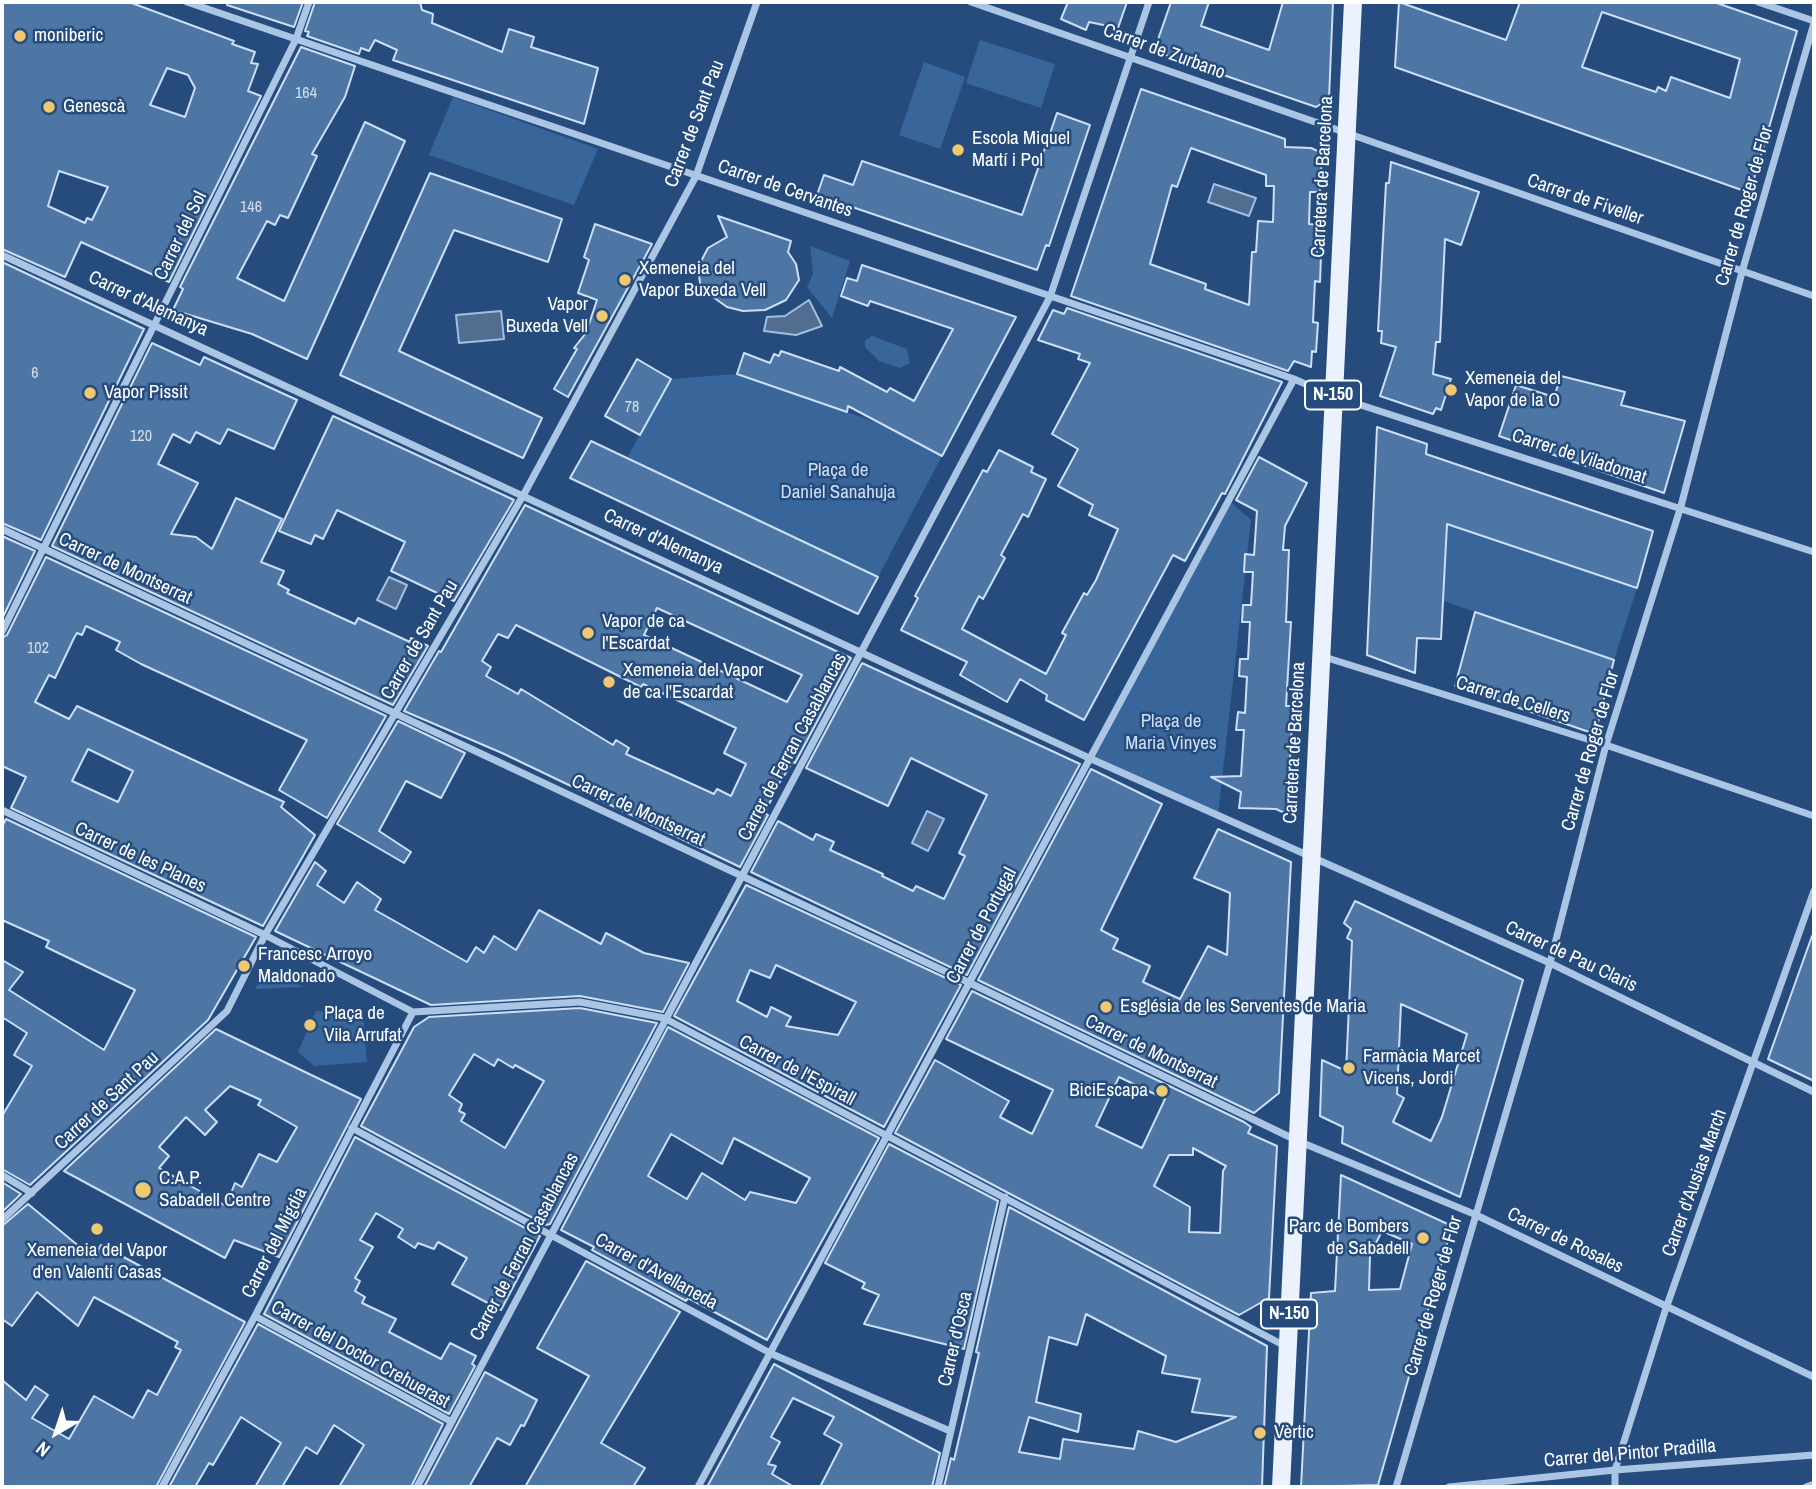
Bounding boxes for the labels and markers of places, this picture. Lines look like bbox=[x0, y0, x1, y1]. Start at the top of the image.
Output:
place label: moniberic bbox=[34, 25, 103, 47]
marker: moniberic bbox=[12, 28, 28, 44]
place label: Genescà bbox=[63, 96, 125, 118]
marker: Genescà bbox=[41, 99, 57, 115]
place label: Escola Miquel Martí i Pol bbox=[972, 128, 1070, 172]
marker: Escola Miquel Martí i Pol bbox=[950, 142, 966, 158]
place label: Xemeneia del Vapor Buxeda Vell bbox=[639, 258, 766, 302]
marker: Xemeneia del Vapor Buxeda Vell bbox=[617, 272, 633, 288]
place label: Vapor Buxeda Vell bbox=[506, 294, 588, 338]
marker: Vapor Buxeda Vell bbox=[594, 308, 610, 324]
place label: Xemeneia del Vapor de la O bbox=[1465, 368, 1561, 412]
place label: Vapor Pissit bbox=[104, 382, 188, 404]
marker: Xemeneia del Vapor de la O bbox=[1443, 382, 1459, 398]
marker: Vapor Pissit bbox=[82, 385, 98, 401]
place label: Vapor de ca l'Escardat bbox=[602, 611, 685, 655]
marker: Vapor de ca l'Escardat bbox=[580, 625, 596, 641]
place label: Xemeneia del Vapor de ca l'Escardat bbox=[623, 660, 764, 704]
marker: Xemeneia del Vapor de ca l'Escardat bbox=[601, 674, 617, 690]
place label: Francesc Arroyo Maldonado bbox=[258, 944, 372, 988]
marker: Francesc Arroyo Maldonado bbox=[236, 958, 252, 974]
place label: Església de les Serventes de Maria bbox=[1120, 996, 1366, 1018]
marker: Església de les Serventes de Maria bbox=[1098, 999, 1114, 1015]
place label: Plaça de Vila Arrufat bbox=[324, 1003, 402, 1047]
marker: Plaça de Vila Arrufat bbox=[302, 1017, 318, 1033]
place label: Farmàcia Marcet Vicens, Jordi bbox=[1363, 1046, 1480, 1090]
marker: Farmàcia Marcet Vicens, Jordi bbox=[1341, 1060, 1357, 1076]
place label: BiciEscapa bbox=[1069, 1080, 1148, 1102]
marker: BiciEscapa bbox=[1154, 1083, 1170, 1099]
place label: C.A.P. Sabadell Centre bbox=[159, 1168, 271, 1212]
marker: C.A.P. Sabadell Centre bbox=[133, 1180, 153, 1200]
place label: Parc de Bombers de Sabadell bbox=[1289, 1216, 1409, 1260]
marker: Xemeneia del Vapor d'en Valentí Casas bbox=[89, 1221, 105, 1237]
marker: Parc de Bombers de Sabadell bbox=[1415, 1230, 1431, 1246]
place label: Xemeneia del Vapor d'en Valentí Casas bbox=[27, 1240, 167, 1284]
place label: Vèrtic bbox=[1274, 1422, 1314, 1444]
marker: Vèrtic bbox=[1252, 1425, 1268, 1441]

